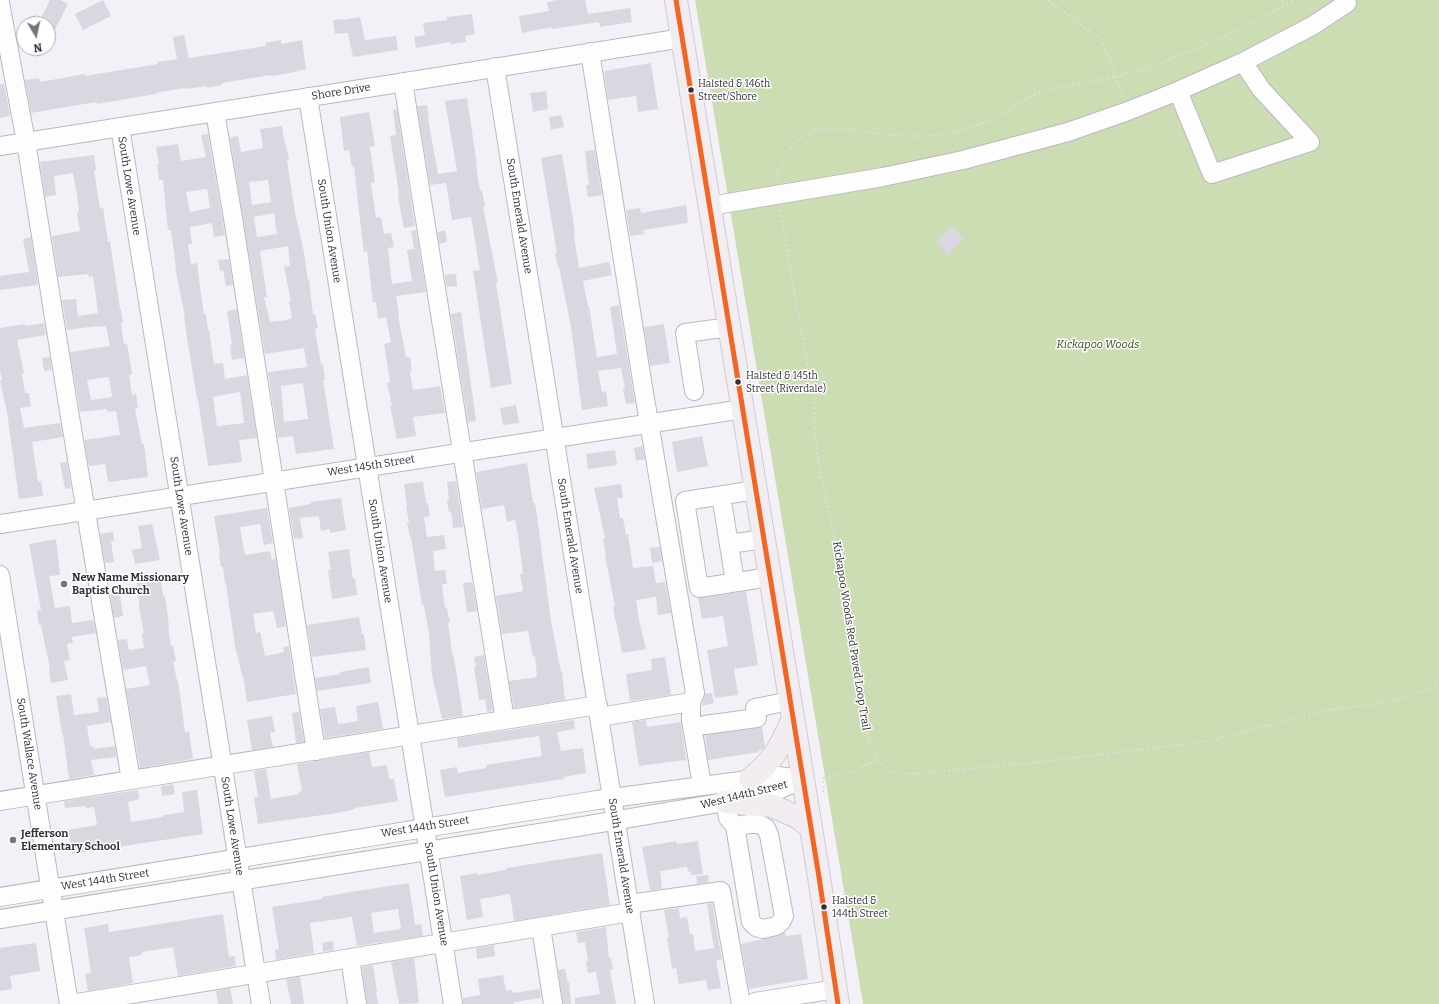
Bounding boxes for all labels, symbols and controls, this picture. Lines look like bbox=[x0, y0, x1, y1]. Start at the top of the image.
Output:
north arrow bbox=[16, 16, 56, 56]
text: N bbox=[33, 40, 43, 54]
place label: Halsted & 146th Street/Shore bbox=[698, 78, 770, 102]
street label: Shore Drive bbox=[310, 81, 372, 103]
marker: Halsted & 146th Street/Shore bbox=[686, 85, 696, 95]
street label: South Lowe Avenue bbox=[115, 136, 143, 236]
street label: South Emerald Avenue bbox=[503, 157, 535, 275]
street label: South Union Avenue bbox=[314, 178, 344, 284]
park label: Kickapoo Woods bbox=[1057, 338, 1139, 352]
place label: Halsted & 145th Street (Riverdale) bbox=[746, 370, 826, 394]
marker: Halsted & 145th Street (Riverdale) bbox=[733, 377, 743, 387]
street label: West 145th Street bbox=[326, 453, 416, 479]
street label: South Lowe Avenue bbox=[167, 456, 195, 556]
street label: South Emerald Avenue bbox=[554, 477, 586, 595]
street label: South Union Avenue bbox=[365, 498, 395, 604]
street label: Kickapoo Woods Red Paved Loop Trail bbox=[830, 540, 872, 732]
place label: New Name Missionary Baptist Church bbox=[72, 571, 189, 597]
marker: New Name Missionary Baptist Church bbox=[59, 579, 69, 589]
street label: South Wallace Avenue bbox=[14, 697, 44, 811]
street label: South Lowe Avenue bbox=[218, 776, 246, 876]
street label: West 144th Street bbox=[699, 778, 789, 812]
street label: South Emerald Avenue bbox=[605, 797, 637, 915]
street label: West 144th Street bbox=[380, 814, 470, 840]
place label: Jefferson Elementary School bbox=[21, 827, 120, 853]
marker: Jefferson Elementary School bbox=[8, 835, 18, 845]
street label: South Union Avenue bbox=[421, 841, 451, 947]
street label: West 144th Street bbox=[60, 867, 150, 893]
place label: Halsted & 144th Street bbox=[832, 895, 888, 918]
marker: Halsted & 144th Street bbox=[819, 902, 829, 912]

